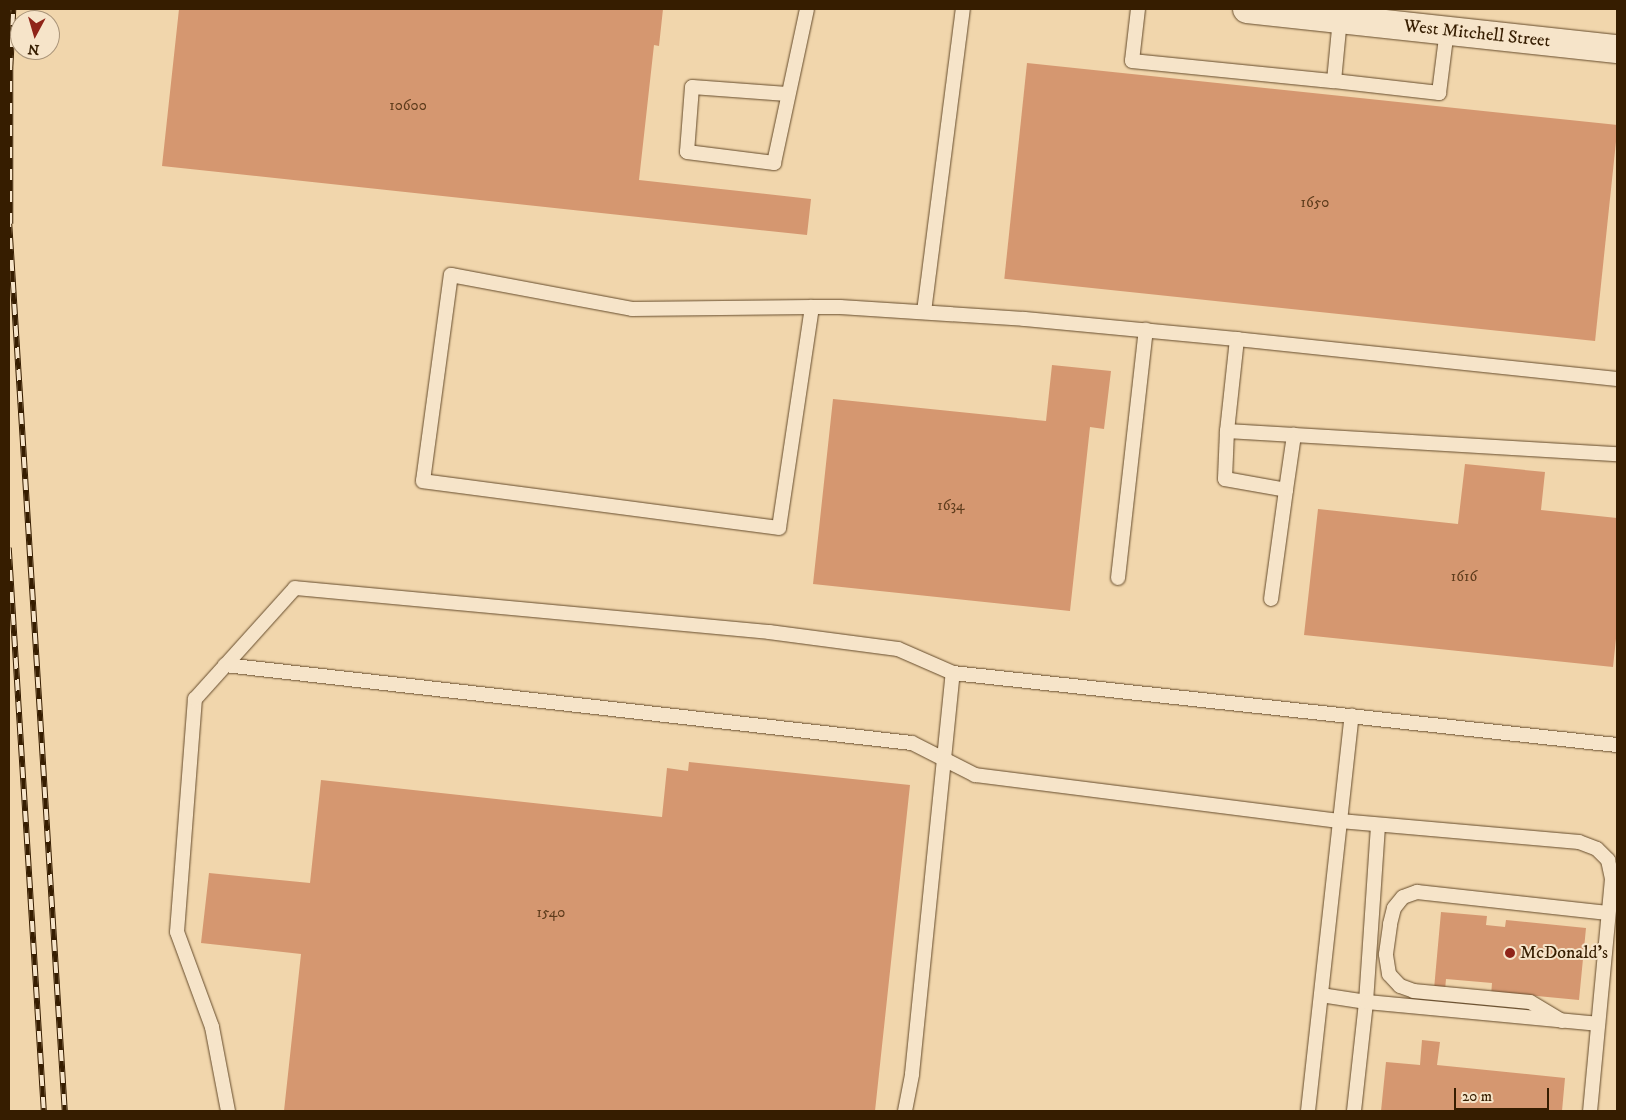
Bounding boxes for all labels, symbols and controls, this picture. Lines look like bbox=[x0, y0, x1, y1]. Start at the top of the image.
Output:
north arrow bbox=[10, 10, 60, 60]
street label: West Mitchell Street bbox=[1403, 16, 1551, 52]
text: N bbox=[27, 39, 40, 58]
house number: 10600 bbox=[389, 97, 427, 115]
house number: 1650 bbox=[1301, 194, 1329, 212]
house number: 1634 bbox=[937, 497, 965, 515]
house number: 1616 bbox=[1451, 568, 1477, 586]
house number: 1540 bbox=[537, 904, 565, 922]
place label: McDonald's bbox=[1520, 942, 1608, 964]
marker: McDonald's bbox=[1504, 947, 1516, 959]
scale bar bbox=[1456, 1078, 1551, 1110]
text: 20 m bbox=[1462, 1087, 1492, 1106]

